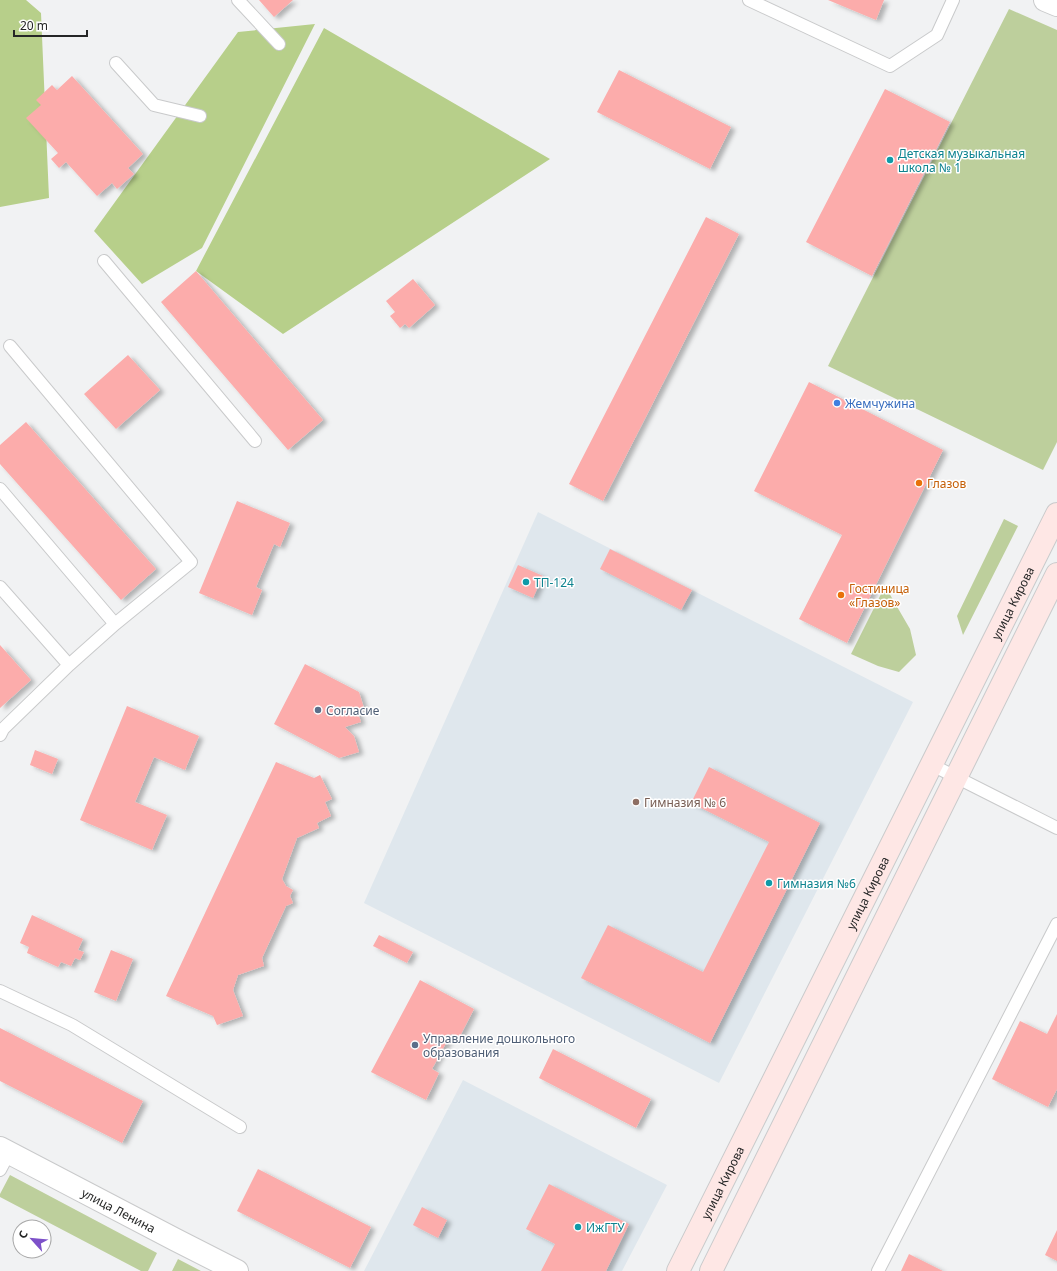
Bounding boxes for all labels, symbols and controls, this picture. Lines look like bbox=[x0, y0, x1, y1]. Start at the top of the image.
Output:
scale bar bbox=[14, 12, 87, 38]
text: 20 m bbox=[20, 17, 48, 34]
place label: Детская музыкальная школа № 1 bbox=[898, 145, 1025, 176]
marker: Детская музыкальная школа № 1 bbox=[885, 155, 895, 165]
place label: Жемчужина bbox=[845, 395, 915, 412]
marker: Жемчужина bbox=[832, 398, 842, 408]
place label: Глазов bbox=[927, 475, 966, 492]
marker: Глазов bbox=[914, 478, 924, 488]
street label: улица Кирова bbox=[987, 563, 1038, 643]
place label: ТП-124 bbox=[534, 574, 574, 591]
marker: ТП-124 bbox=[521, 577, 531, 587]
place label: Гостиница «Глазов» bbox=[849, 580, 910, 611]
marker: Гостиница «Глазов» bbox=[836, 590, 846, 600]
place label: Согласие bbox=[326, 702, 380, 719]
marker: Согласие bbox=[313, 705, 323, 715]
place label: Гимназия № 6 bbox=[644, 794, 726, 811]
marker: Гимназия № 6 bbox=[631, 797, 641, 807]
street label: улица Кирова bbox=[842, 853, 893, 932]
place label: Гимназия №6 bbox=[777, 875, 856, 892]
marker: Гимназия №6 bbox=[764, 878, 774, 888]
place label: Управление дошкольного образования bbox=[423, 1030, 575, 1061]
marker: Управление дошкольного образования bbox=[410, 1040, 420, 1050]
street label: улица Кирова bbox=[697, 1143, 748, 1222]
street label: улица Ленина bbox=[79, 1184, 159, 1236]
north arrow bbox=[12, 1219, 52, 1259]
place label: ИжГТУ bbox=[586, 1219, 625, 1236]
marker: ИжГТУ bbox=[573, 1222, 583, 1232]
text: С bbox=[14, 1228, 31, 1241]

